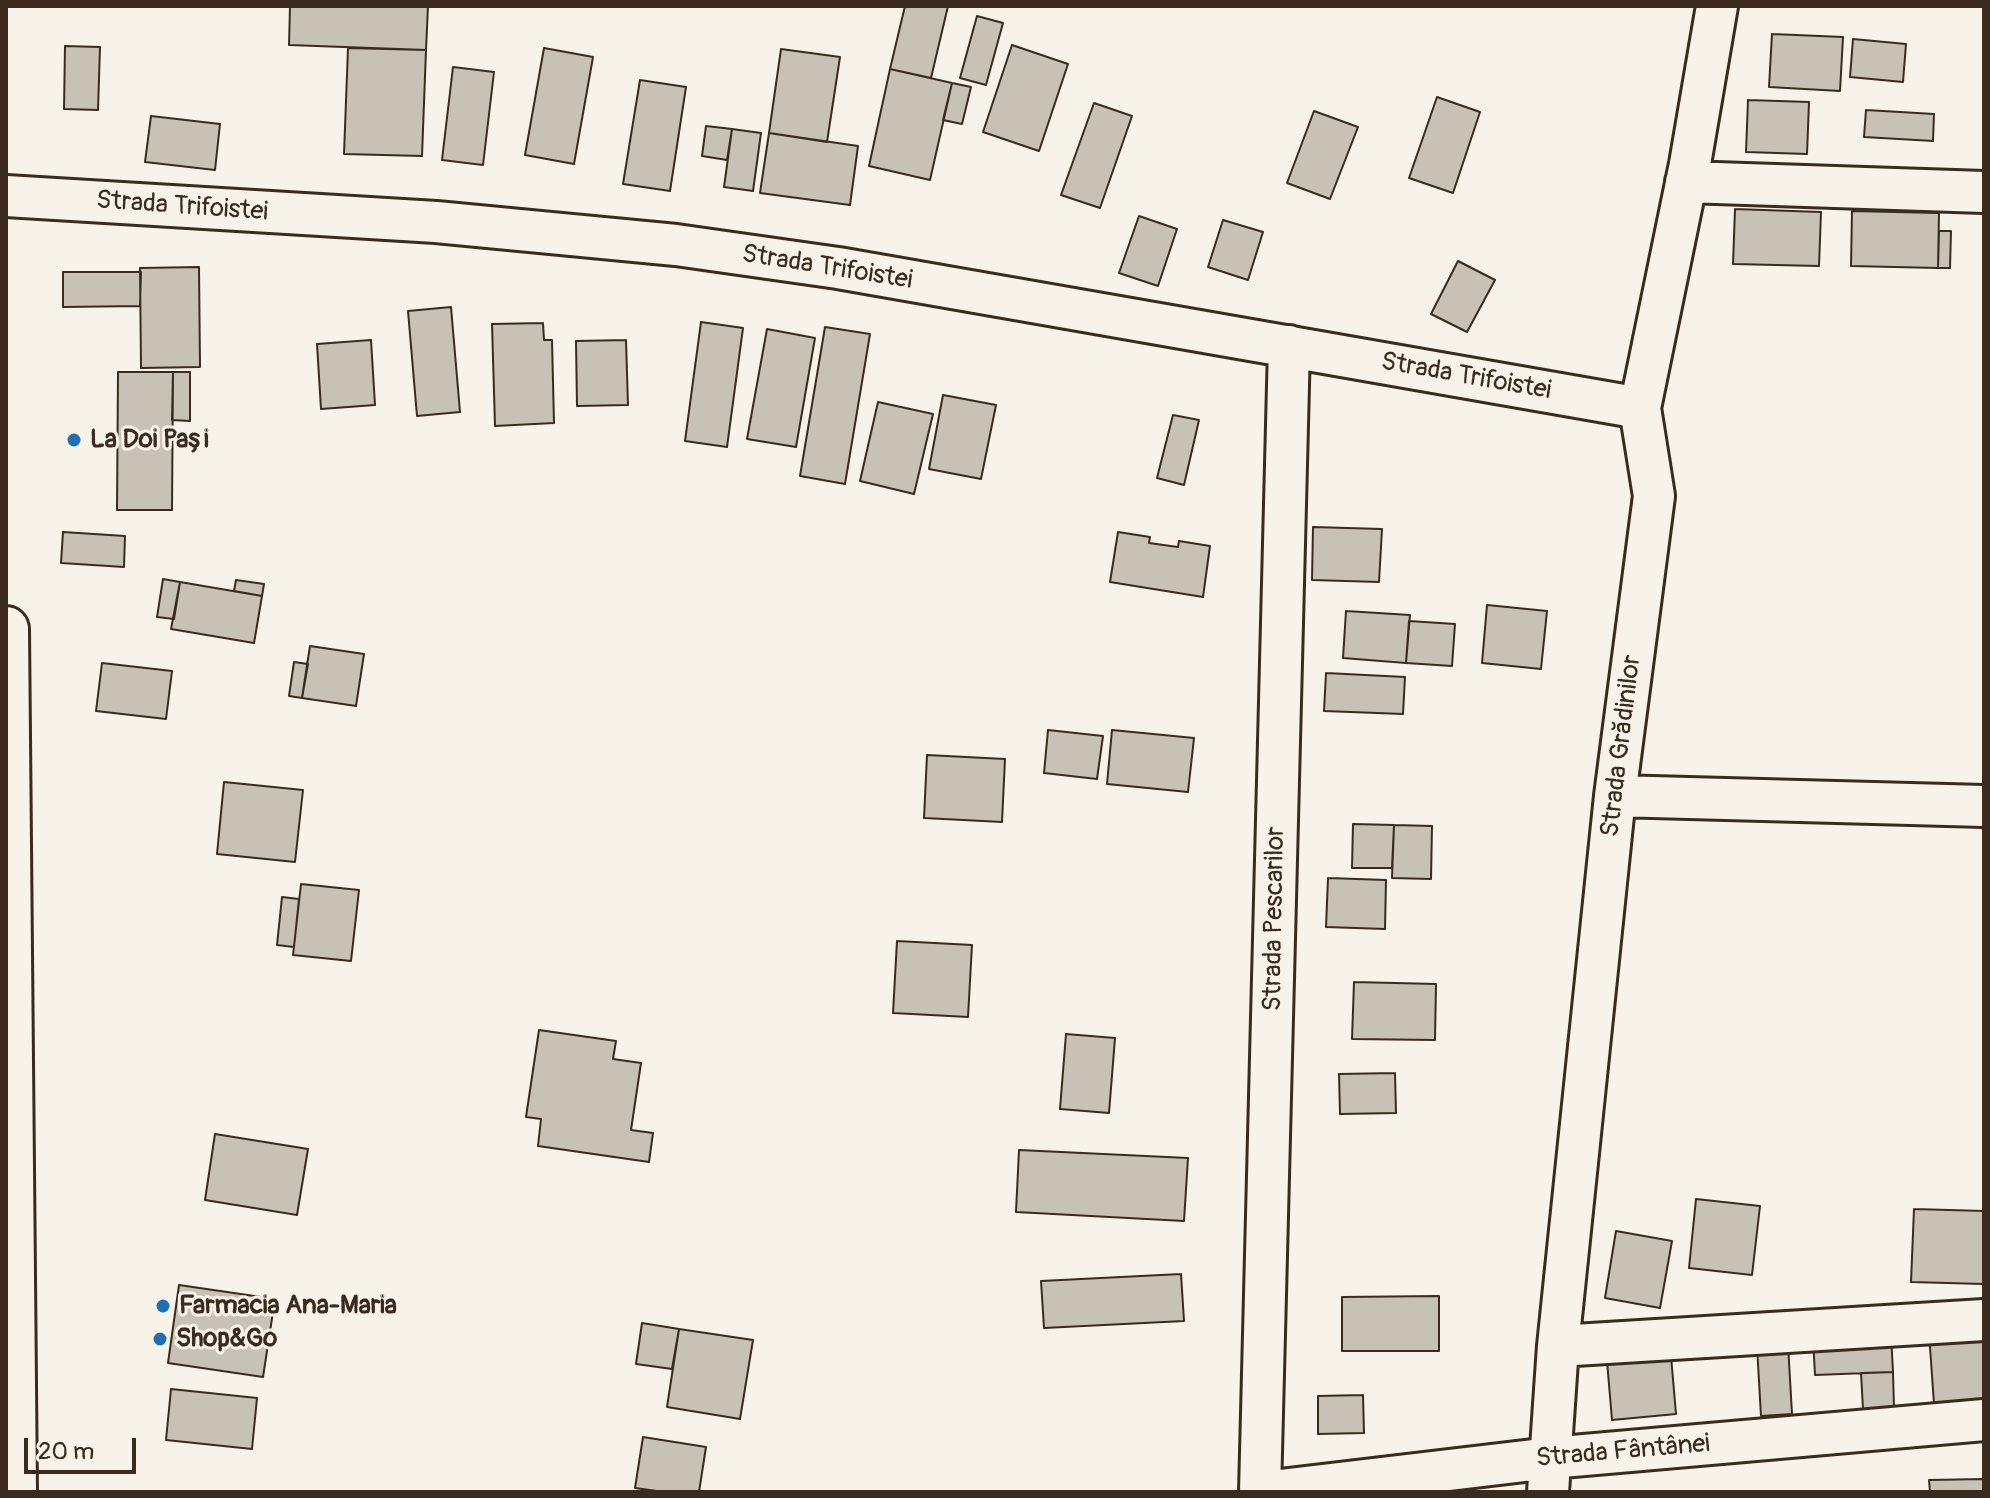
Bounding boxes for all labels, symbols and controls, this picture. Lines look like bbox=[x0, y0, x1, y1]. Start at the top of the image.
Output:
street label: Strada Trifoistei bbox=[95, 185, 269, 229]
street label: Strada Trifoistei bbox=[740, 239, 914, 297]
street label: Strada Trifoistei bbox=[1379, 347, 1553, 407]
place label: La Doi Pași bbox=[90, 424, 209, 456]
marker: La Doi Pași bbox=[65, 431, 83, 449]
street label: Strada Grădinilor bbox=[1595, 653, 1649, 839]
street label: Strada Pescarilor bbox=[1258, 826, 1292, 1012]
place label: Farmacia Ana-Maria bbox=[179, 1290, 397, 1322]
marker: Farmacia Ana-Maria bbox=[154, 1297, 172, 1315]
place label: Shop&Go bbox=[176, 1323, 277, 1355]
marker: Shop&Go bbox=[151, 1330, 169, 1348]
scale bar bbox=[28, 1422, 140, 1472]
street label: Strada Fântânei bbox=[1535, 1429, 1711, 1475]
text: 20 m bbox=[38, 1437, 94, 1466]

